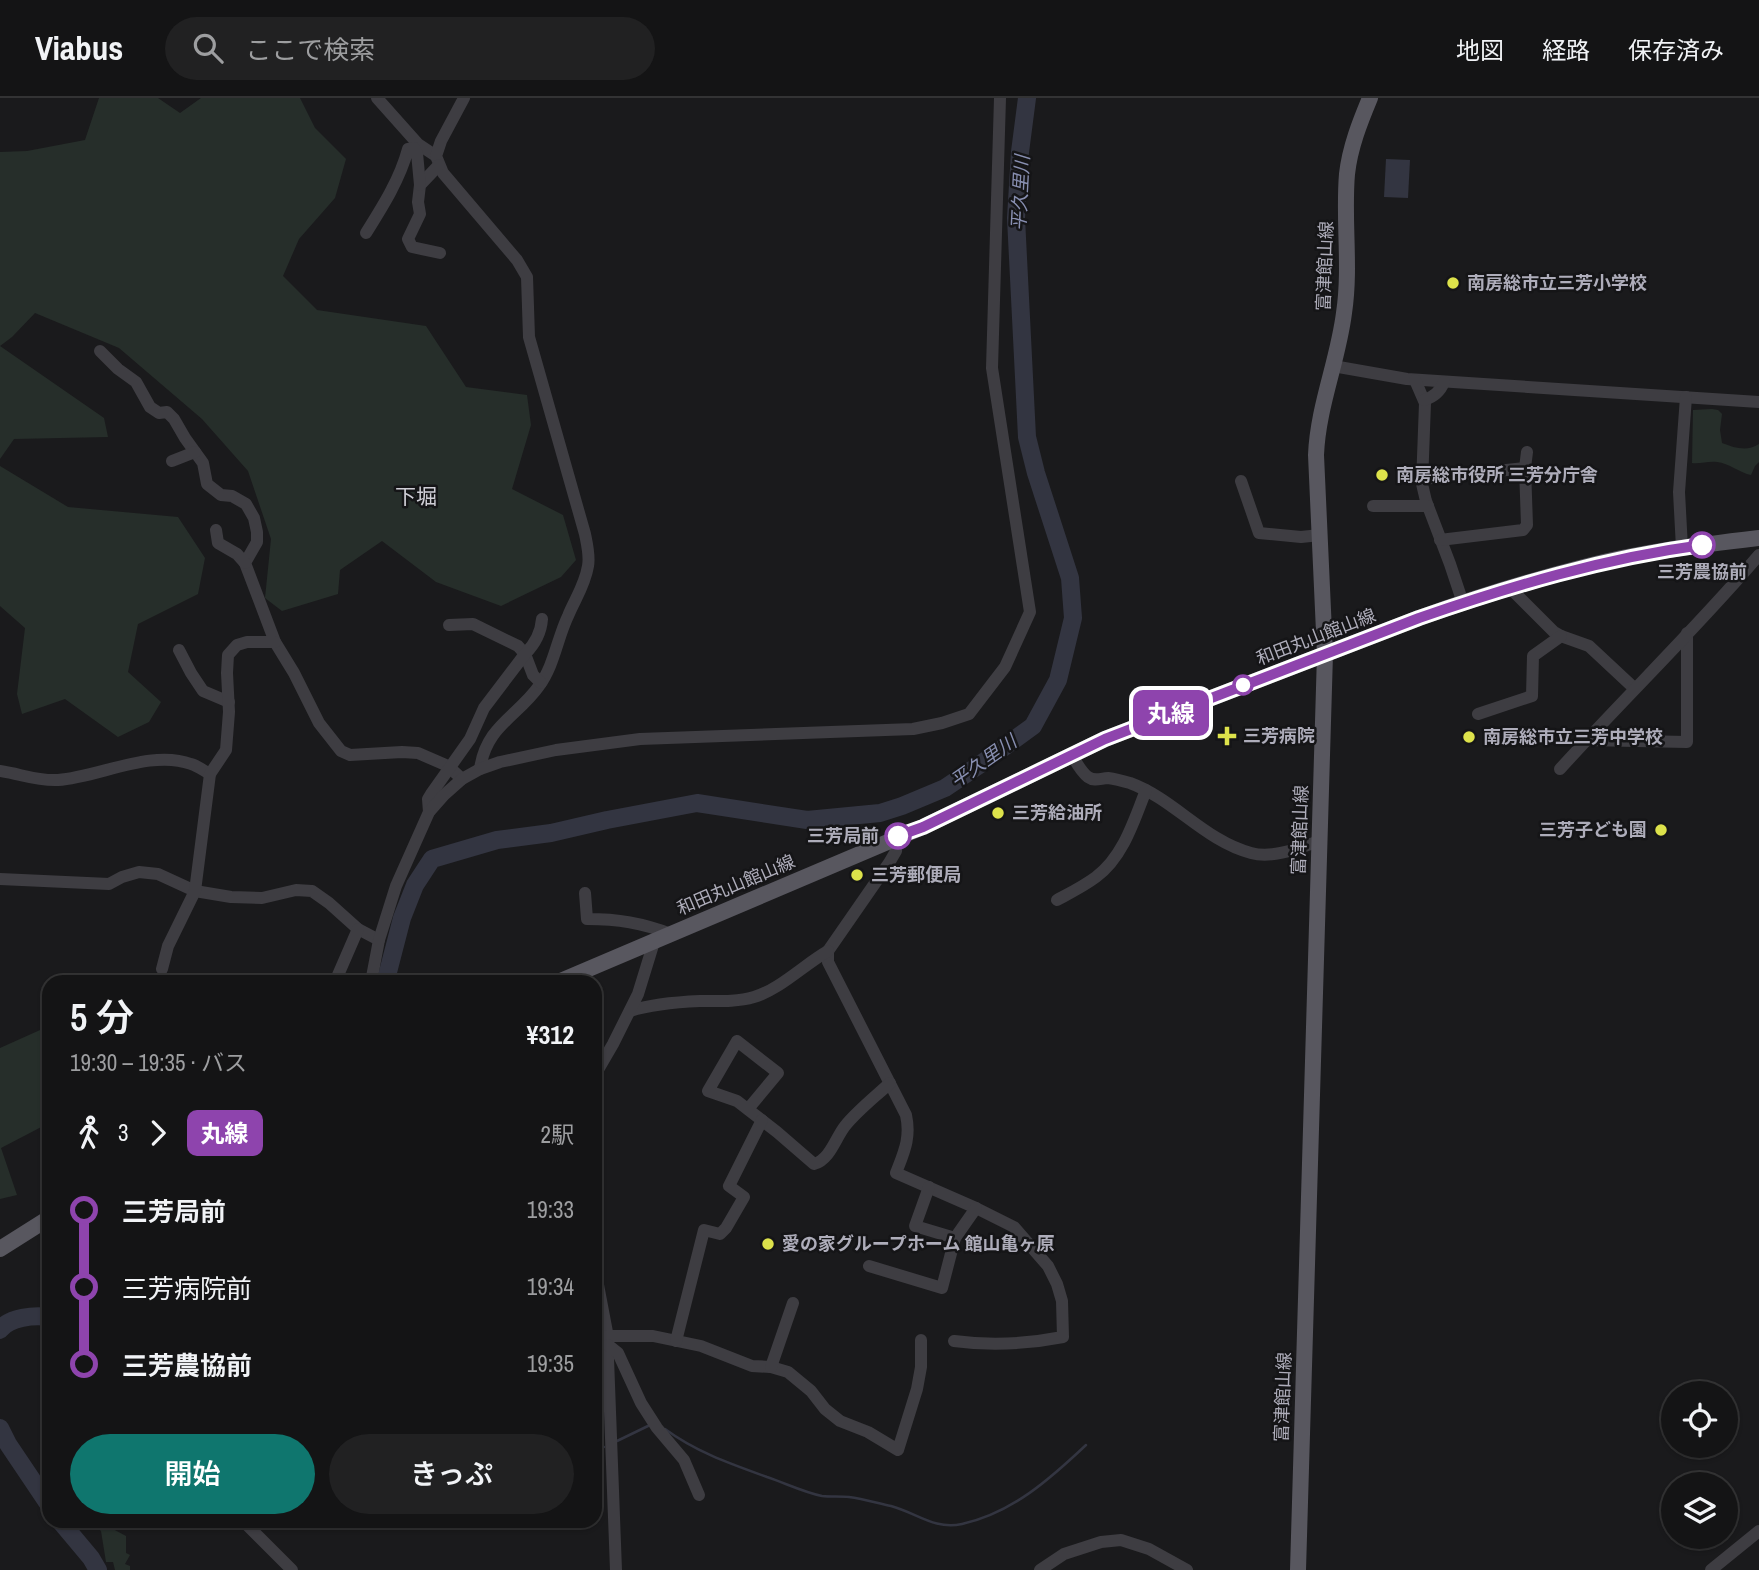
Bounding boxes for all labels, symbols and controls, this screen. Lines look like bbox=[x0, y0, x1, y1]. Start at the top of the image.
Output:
search box bbox=[165, 17, 655, 80]
text: Viabus bbox=[35, 26, 123, 70]
icon: search bbox=[189, 29, 227, 67]
text: ここで検索 bbox=[245, 32, 375, 67]
text: 地図 bbox=[1456, 34, 1504, 66]
text: 経路 bbox=[1542, 34, 1590, 66]
text: 保存済み bbox=[1628, 34, 1724, 66]
water label: 平久里川 bbox=[1005, 152, 1035, 232]
street label: 富津館山線 bbox=[1310, 221, 1339, 311]
place label: 南房総市立三芳小学校 bbox=[1467, 270, 1647, 295]
marker: 南房総市立三芳小学校 bbox=[1445, 275, 1461, 291]
place label: 南房総市役所 三芳分庁舎 bbox=[1396, 462, 1598, 487]
marker: 南房総市役所 三芳分庁舎 bbox=[1374, 467, 1390, 483]
district label: 下堀 bbox=[395, 482, 437, 511]
marker: 三芳農協前 bbox=[1689, 532, 1715, 558]
place label: 三芳農協前 bbox=[1657, 559, 1747, 584]
street label: 和田丸山館山線 bbox=[1253, 602, 1379, 671]
unlabelled marker bbox=[1233, 675, 1253, 695]
line badge: 丸線 bbox=[1140, 690, 1202, 736]
text: 丸線 bbox=[1147, 697, 1195, 729]
place label: 三芳病院 bbox=[1243, 723, 1315, 748]
place label: 南房総市立三芳中学校 bbox=[1483, 724, 1663, 749]
marker: 三芳病院 bbox=[1217, 726, 1237, 746]
water label: 平久里川 bbox=[944, 727, 1023, 793]
marker: 南房総市立三芳中学校 bbox=[1461, 729, 1477, 745]
street label: 富津館山線 bbox=[1285, 785, 1314, 875]
place label: 三芳給油所 bbox=[1012, 800, 1102, 825]
marker: 三芳給油所 bbox=[990, 805, 1006, 821]
place label: 三芳子ども園 bbox=[1539, 817, 1647, 842]
marker: 三芳子ども園 bbox=[1653, 822, 1669, 838]
place label: 三芳局前 bbox=[807, 823, 879, 848]
marker: 三芳局前 bbox=[885, 823, 911, 849]
street label: 和田丸山館山線 bbox=[673, 848, 799, 921]
place label: 三芳郵便局 bbox=[871, 862, 961, 887]
marker: 三芳郵便局 bbox=[849, 867, 865, 883]
text: 5 分 bbox=[70, 992, 134, 1043]
text: ¥312 bbox=[527, 1017, 574, 1052]
text: 19:30 – 19:35 · バス bbox=[70, 1047, 247, 1078]
icon: walk bbox=[70, 1114, 108, 1152]
icon: forward bbox=[139, 1114, 177, 1152]
text: 3 bbox=[118, 1117, 129, 1148]
text: 丸線 bbox=[201, 1117, 249, 1149]
text: 2駅 bbox=[541, 1119, 574, 1150]
text: 三芳局前 bbox=[122, 1194, 226, 1229]
text: 19:33 bbox=[527, 1194, 574, 1225]
place label: 愛の家グループホーム 館山亀ヶ原 bbox=[782, 1231, 1054, 1256]
marker: 愛の家グループホーム 館山亀ヶ原 bbox=[760, 1236, 776, 1252]
text: 三芳病院前 bbox=[122, 1271, 252, 1306]
text: 19:34 bbox=[527, 1271, 574, 1302]
text: 三芳農協前 bbox=[122, 1348, 252, 1383]
text: 19:35 bbox=[527, 1348, 574, 1379]
street label: 富津館山線 bbox=[1268, 1352, 1297, 1442]
map controls bbox=[1661, 1381, 1738, 1549]
button: locate bbox=[1661, 1381, 1738, 1458]
button: 開始 bbox=[70, 1434, 315, 1514]
button: きっぷ bbox=[329, 1434, 574, 1514]
button: layers bbox=[1661, 1472, 1738, 1549]

